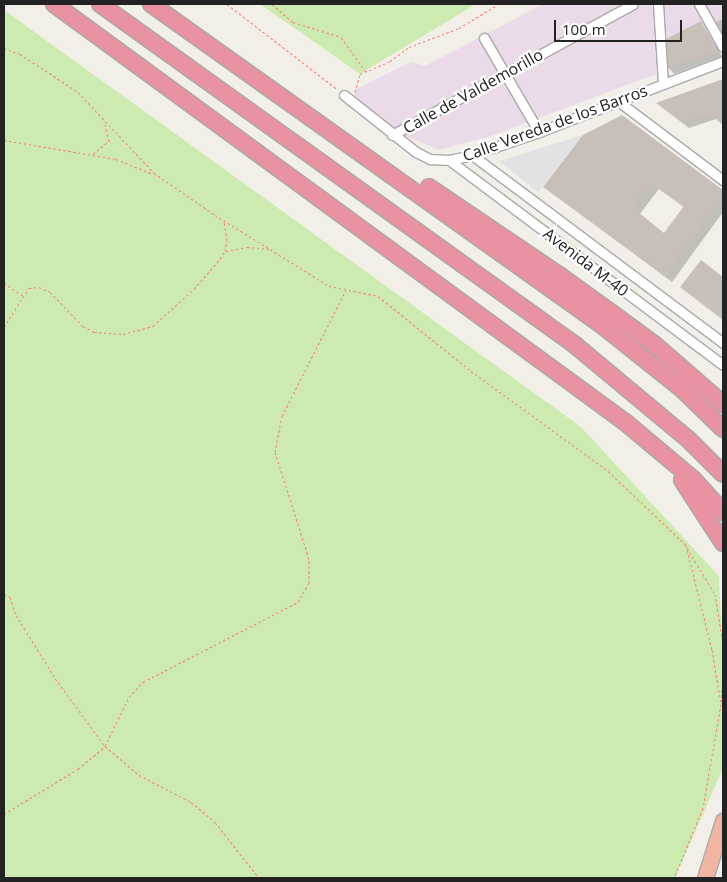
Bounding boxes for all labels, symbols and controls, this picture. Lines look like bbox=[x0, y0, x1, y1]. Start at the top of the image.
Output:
scale bar bbox=[557, 10, 684, 42]
text: 100 m bbox=[562, 19, 606, 39]
street label: Calle de Valdemorillo bbox=[400, 45, 546, 137]
street label: Calle Vereda de los Barros bbox=[460, 81, 650, 165]
street label: Avenida M-40 bbox=[540, 224, 632, 300]

